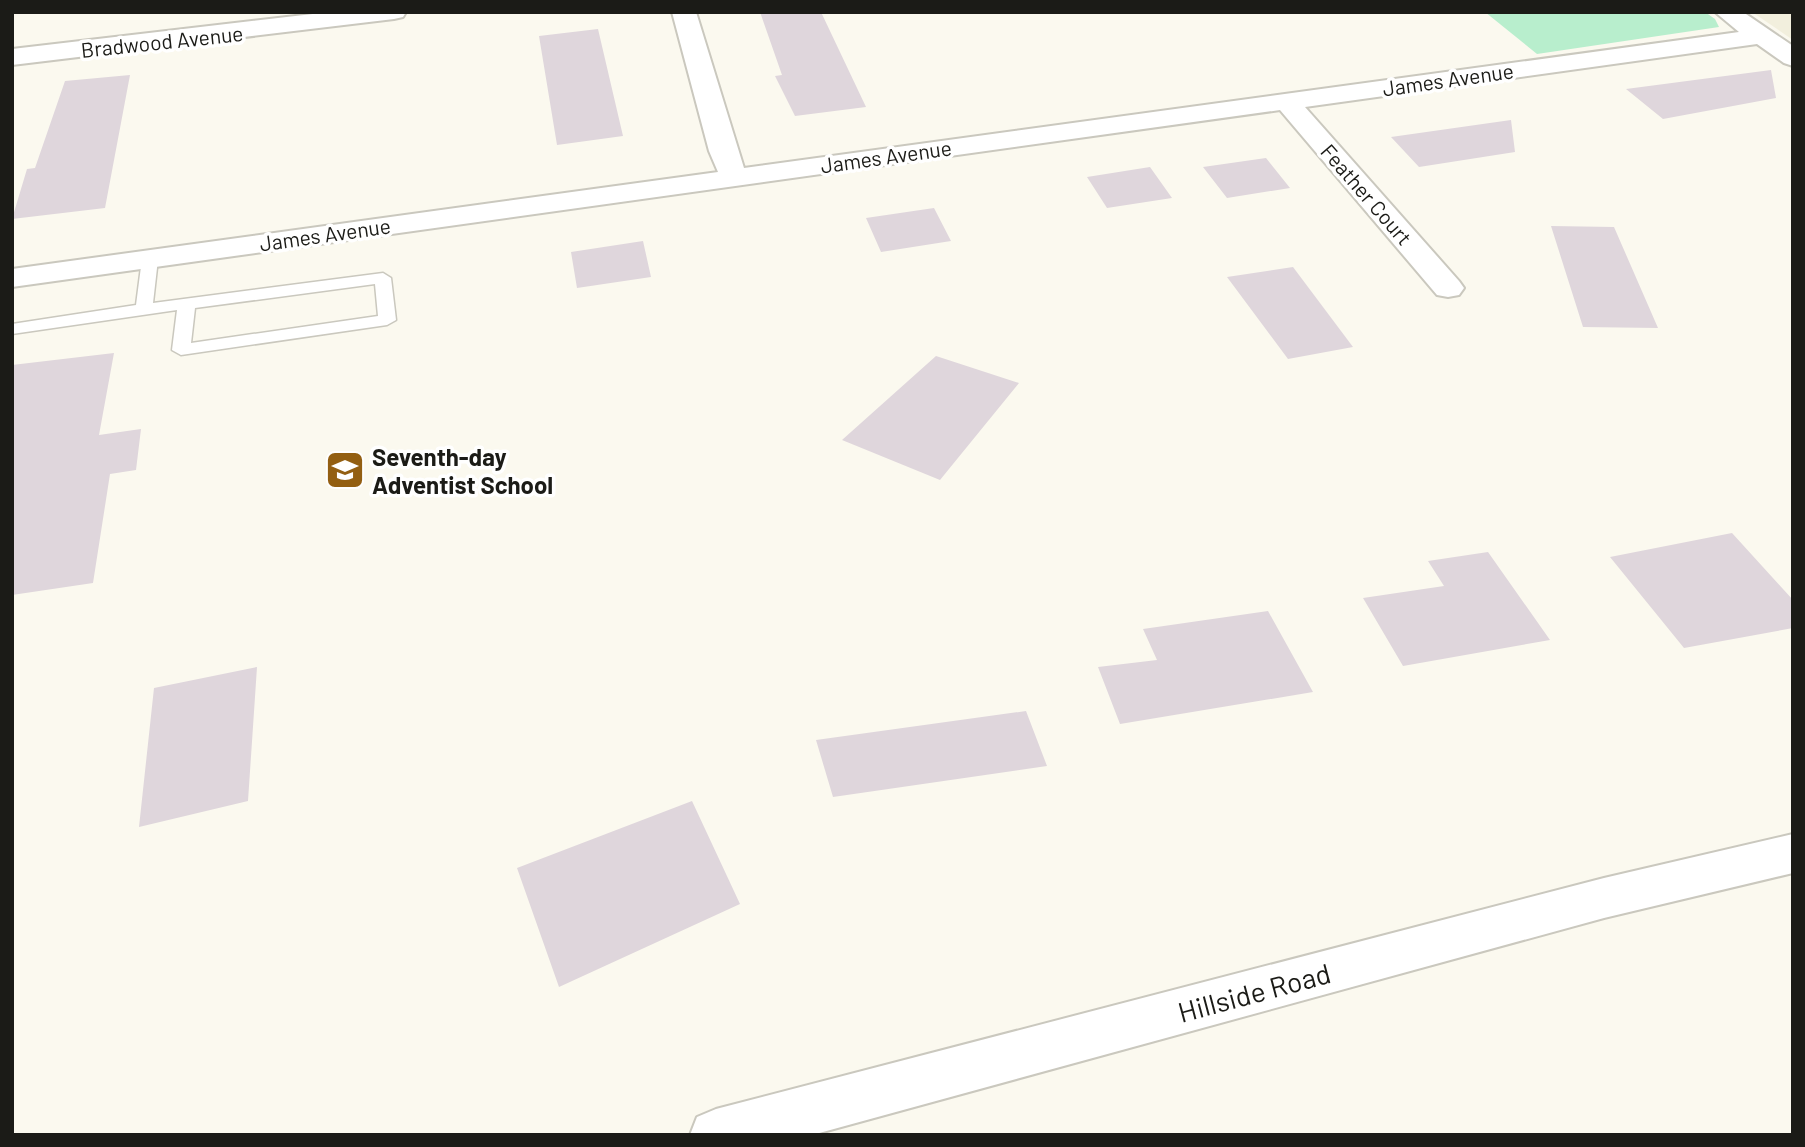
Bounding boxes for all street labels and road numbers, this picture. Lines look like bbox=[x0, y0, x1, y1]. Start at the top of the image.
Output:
street label: Bradwood Avenue bbox=[80, 20, 244, 62]
street label: James Avenue bbox=[1381, 57, 1515, 101]
street label: James Avenue bbox=[819, 134, 953, 178]
street label: Feather Court bbox=[1316, 138, 1418, 250]
street label: James Avenue bbox=[258, 212, 392, 256]
street label: Hillside Road bbox=[1174, 955, 1334, 1029]

